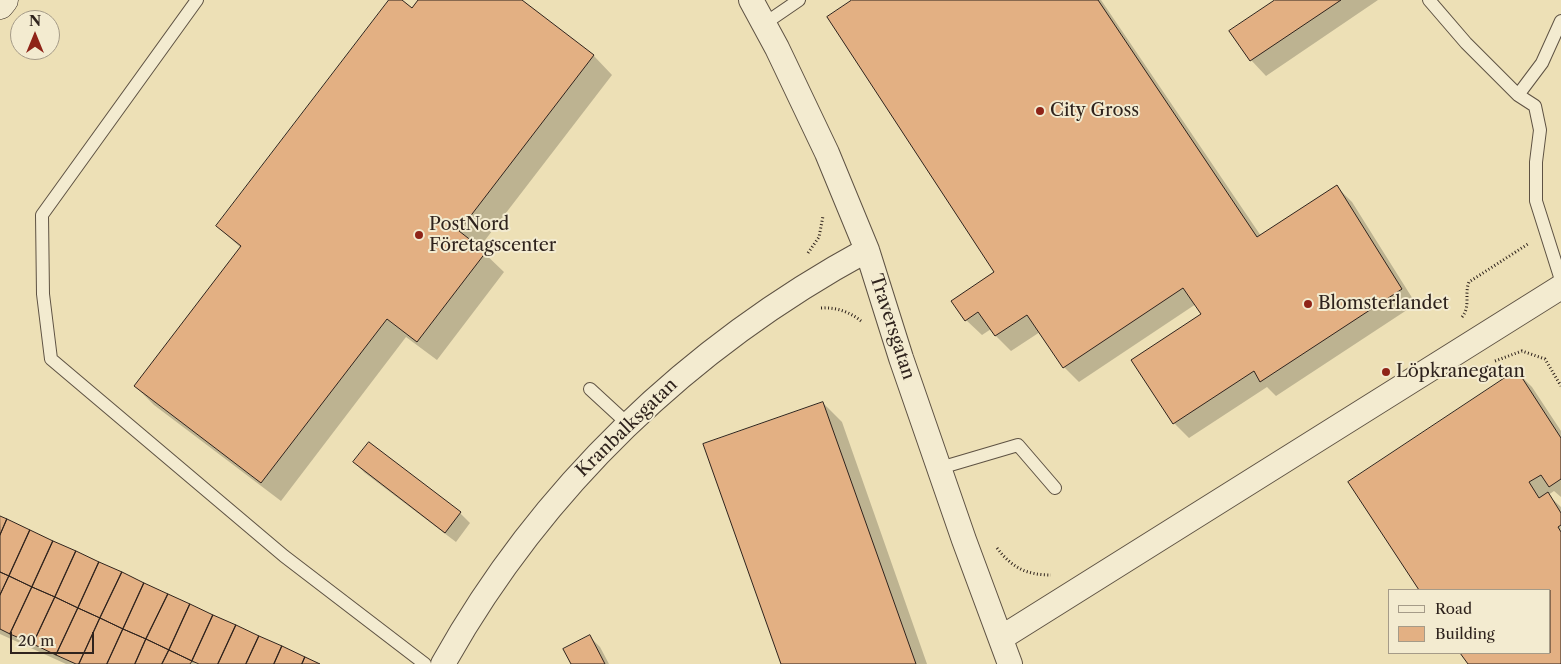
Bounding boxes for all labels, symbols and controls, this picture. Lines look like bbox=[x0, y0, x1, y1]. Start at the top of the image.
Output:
north arrow bbox=[10, 10, 60, 60]
text: N bbox=[29, 12, 41, 30]
place label: City Gross bbox=[1050, 100, 1139, 122]
marker: City Gross bbox=[1034, 105, 1046, 117]
place label: PostNord Företagscenter bbox=[429, 214, 556, 256]
marker: PostNord Företagscenter bbox=[413, 229, 425, 241]
street label: Traversgatan bbox=[865, 272, 919, 382]
place label: Blomsterlandet bbox=[1318, 293, 1449, 315]
marker: Blomsterlandet bbox=[1302, 298, 1314, 310]
place label: Löpkranegatan bbox=[1396, 361, 1525, 383]
marker: Löpkranegatan bbox=[1380, 366, 1392, 378]
street label: Kranbalksgatan bbox=[572, 374, 682, 482]
legend bbox=[1388, 589, 1551, 654]
text: Road bbox=[1435, 599, 1472, 618]
scale bar bbox=[12, 622, 96, 654]
text: Building bbox=[1435, 624, 1495, 643]
text: 20 m bbox=[18, 631, 54, 650]

